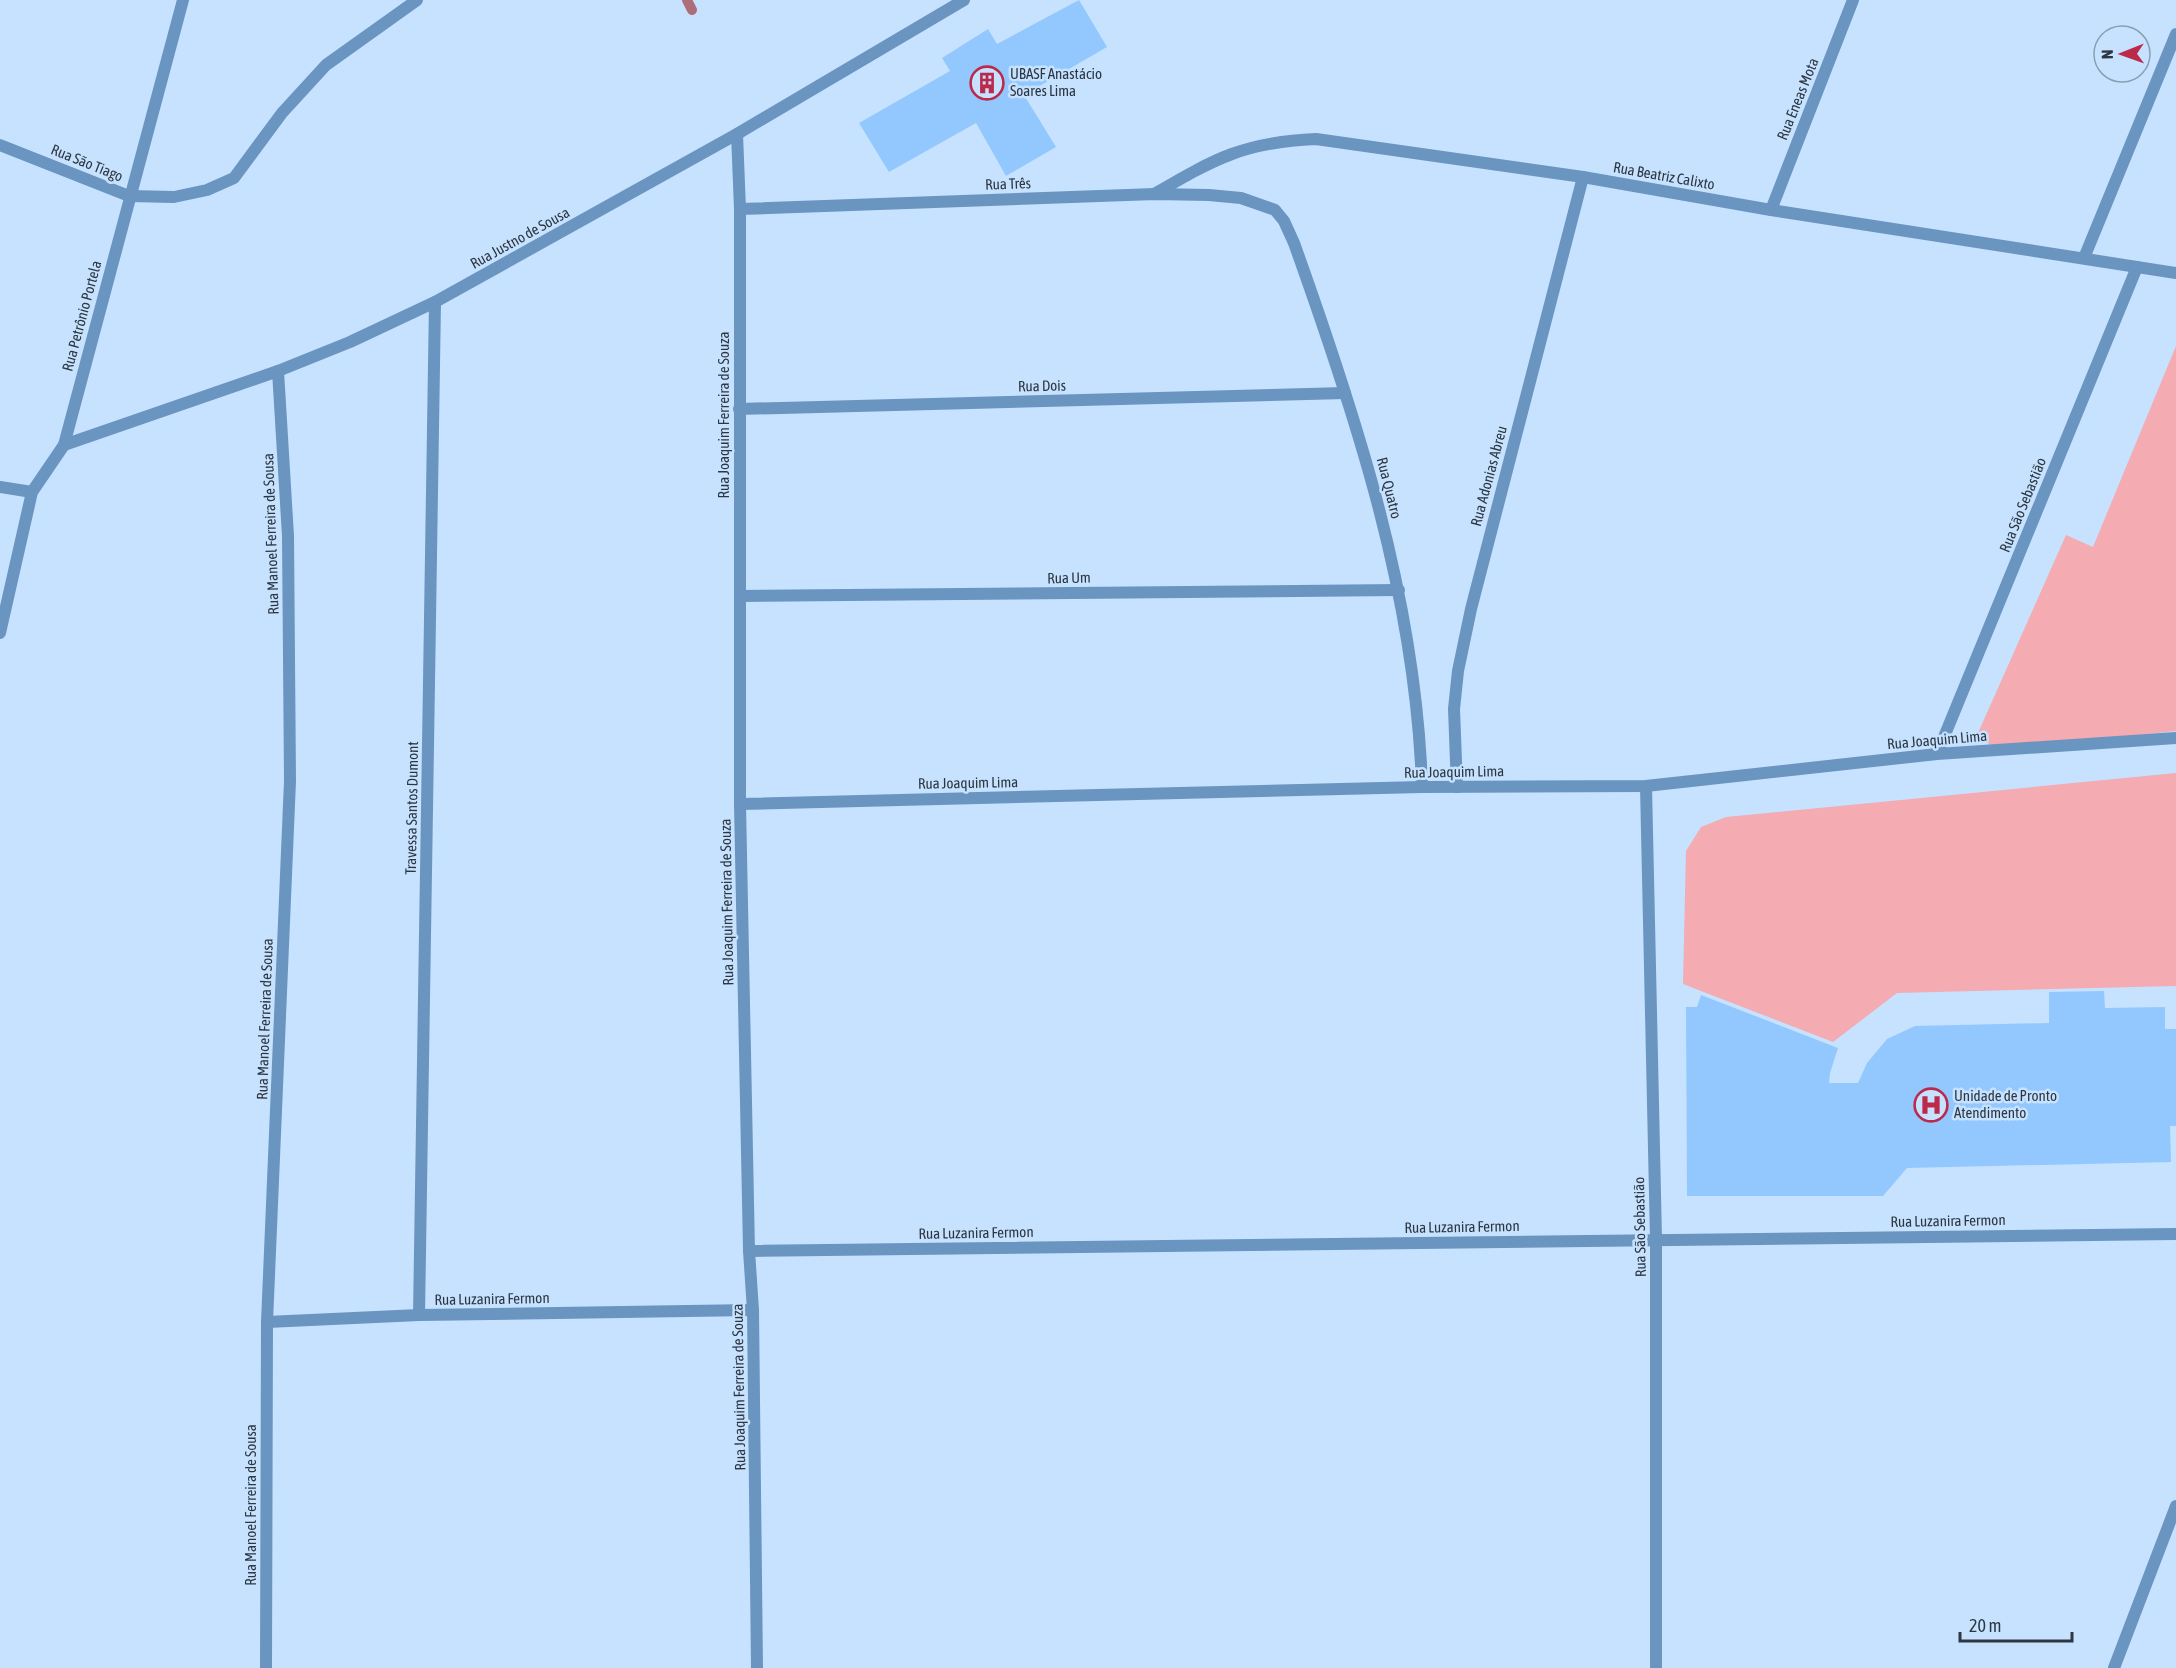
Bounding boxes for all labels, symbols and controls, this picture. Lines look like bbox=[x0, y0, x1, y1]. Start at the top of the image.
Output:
north arrow bbox=[2092, 24, 2152, 84]
text: N bbox=[2098, 49, 2116, 59]
street label: Rua Eneas Mota bbox=[1773, 55, 1822, 142]
building icon: UBASF Anastácio Soares Lima bbox=[969, 65, 1005, 101]
place label: UBASF Anastácio Soares Lima bbox=[1010, 65, 1102, 99]
street label: Rua São Tiago bbox=[49, 140, 126, 185]
street label: Rua Beatriz Calixto bbox=[1612, 158, 1716, 193]
street label: Rua Três bbox=[985, 174, 1031, 193]
street label: Rua Justno de Sousa bbox=[467, 203, 572, 272]
street label: Rua Petrônio Portela bbox=[59, 259, 104, 373]
street label: Rua Joaquim Ferreira de Souza bbox=[715, 331, 732, 499]
street label: Rua Dois bbox=[1018, 377, 1066, 394]
street label: Rua Adonias Abreu bbox=[1467, 424, 1510, 528]
street label: Rua Manoel Ferreira de Sousa bbox=[259, 453, 282, 615]
street label: Rua Quatro bbox=[1374, 455, 1405, 520]
street label: Rua São Sebastião bbox=[1996, 455, 2049, 555]
street label: Rua Um bbox=[1047, 569, 1091, 586]
street label: Rua Joaquim Lima bbox=[1886, 727, 1988, 752]
street label: Travessa Santos Dumont bbox=[402, 741, 421, 875]
street label: Rua Joaquim Lima bbox=[1404, 762, 1504, 781]
street label: Rua Joaquim Lima bbox=[918, 773, 1018, 792]
street label: Rua Joaquim Ferreira de Souza bbox=[717, 818, 736, 986]
street label: Rua Manoel Ferreira de Sousa bbox=[253, 938, 276, 1100]
hospital icon: Unidade de Pronto Atendimento bbox=[1913, 1087, 1949, 1123]
place label: Unidade de Pronto Atendimento bbox=[1954, 1087, 2057, 1121]
street label: Rua São Sebastião bbox=[1630, 1177, 1649, 1277]
street label: Rua Luzanira Fermon bbox=[1890, 1211, 2006, 1230]
street label: Rua Luzanira Fermon bbox=[1404, 1217, 1520, 1236]
street label: Rua Luzanira Fermon bbox=[918, 1223, 1034, 1242]
street label: Rua Luzanira Fermon bbox=[434, 1289, 550, 1308]
street label: Rua Joaquim Ferreira de Souza bbox=[729, 1303, 748, 1471]
street label: Rua Manoel Ferreira de Sousa bbox=[242, 1424, 259, 1586]
scale bar bbox=[1960, 1605, 2072, 1643]
text: 20 m bbox=[1969, 1615, 2001, 1636]

